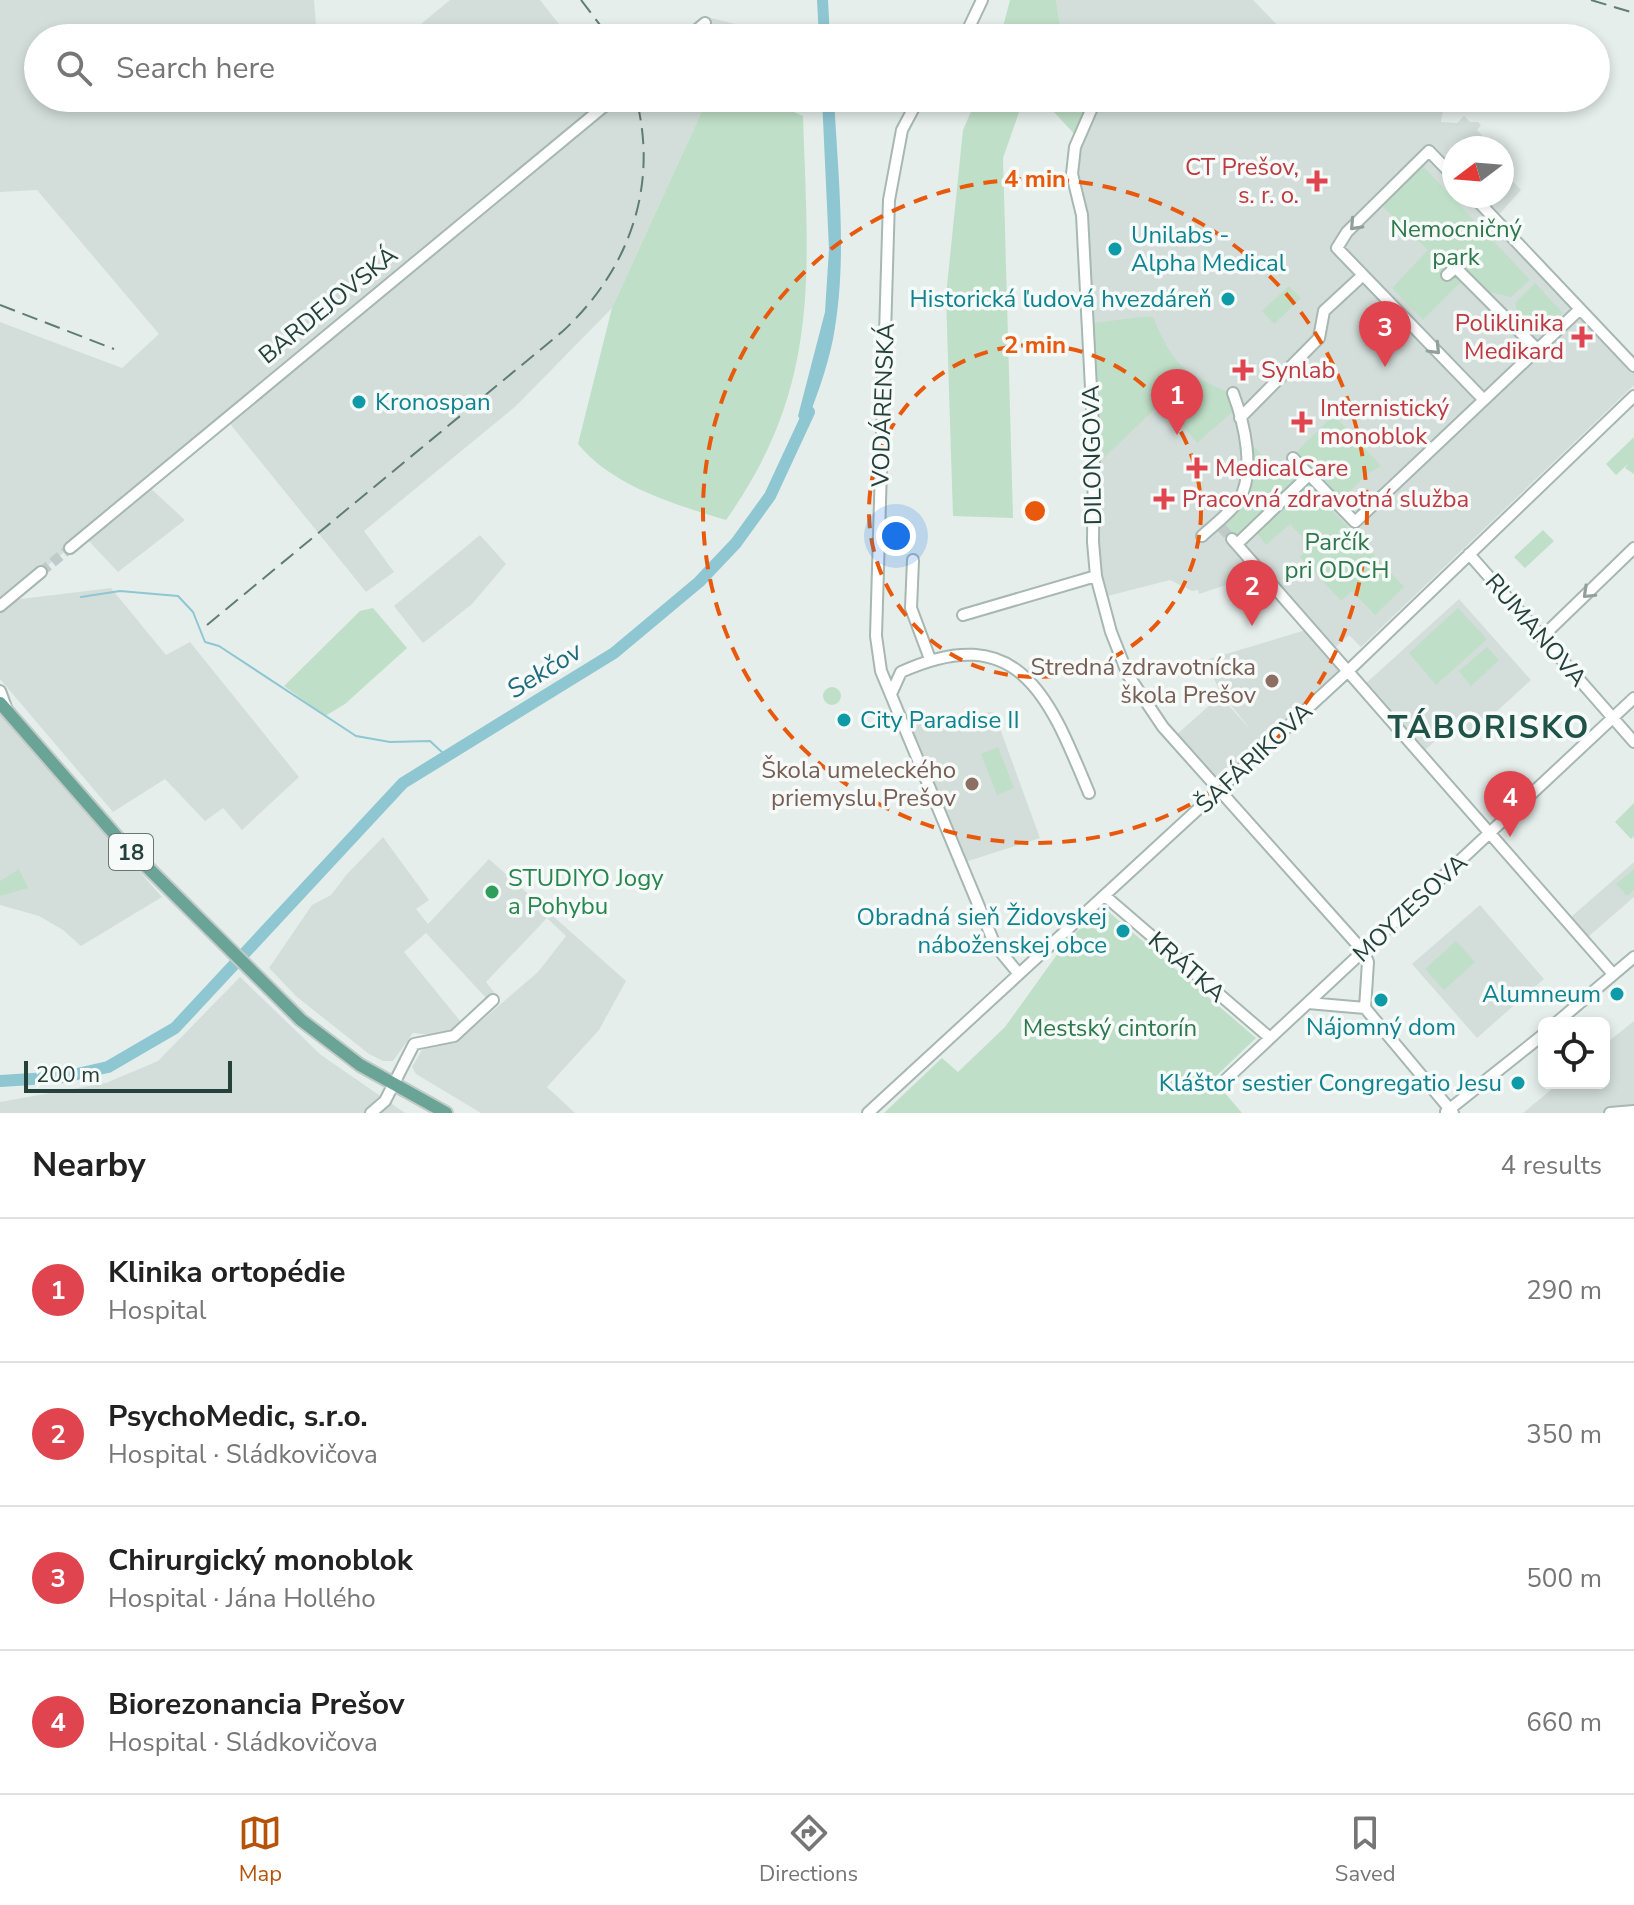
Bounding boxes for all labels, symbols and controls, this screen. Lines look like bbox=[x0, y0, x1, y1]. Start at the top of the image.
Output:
search box bbox=[24, 24, 1610, 112]
icon: search bbox=[52, 46, 96, 90]
text: Search here bbox=[116, 48, 275, 89]
north arrow bbox=[1442, 136, 1514, 208]
place label: CT Prešov, s. r. o. bbox=[1185, 151, 1299, 211]
text: 4 min bbox=[1004, 163, 1066, 195]
marker: CT Prešov, s. r. o. bbox=[1306, 170, 1328, 192]
park label: Nemocničný park bbox=[1390, 213, 1523, 273]
one-way arrow bbox=[1349, 216, 1364, 230]
place label: Unilabs - Alpha Medical bbox=[1131, 219, 1286, 279]
street label: BARDEJOVSKÁ bbox=[252, 239, 405, 371]
marker: Unilabs - Alpha Medical bbox=[1106, 240, 1124, 258]
place label: Historická ľudová hvezdáreň bbox=[910, 283, 1212, 315]
marker: Historická ľudová hvezdáreň bbox=[1219, 290, 1237, 308]
pin: 3 bbox=[1359, 301, 1411, 367]
place label: Poliklinika Medikard bbox=[1455, 307, 1564, 367]
street label: VODÁRENSKÁ bbox=[864, 322, 902, 488]
marker: Poliklinika Medikard bbox=[1571, 326, 1593, 348]
text: 2 min bbox=[1004, 329, 1066, 361]
one-way arrow bbox=[1425, 340, 1440, 354]
place label: Synlab bbox=[1261, 354, 1335, 386]
marker: Synlab bbox=[1232, 359, 1254, 381]
pin: 1 bbox=[1151, 369, 1203, 435]
street label: DILONGOVA bbox=[1075, 384, 1109, 525]
place label: Kronospan bbox=[375, 386, 491, 418]
place label: Internistický monoblok bbox=[1320, 392, 1450, 452]
marker: Kronospan bbox=[350, 393, 368, 411]
marker: Internistický monoblok bbox=[1291, 411, 1313, 433]
place label: MedicalCare bbox=[1215, 452, 1348, 484]
marker: MedicalCare bbox=[1186, 457, 1208, 479]
place label: Pracovná zdravotná služba bbox=[1182, 483, 1469, 515]
marker: Pracovná zdravotná služba bbox=[1153, 488, 1175, 510]
centre of rings bbox=[1021, 497, 1049, 525]
your location bbox=[876, 516, 916, 556]
park label: Parčík pri ODCH bbox=[1285, 526, 1389, 586]
pin: 2 bbox=[1226, 560, 1278, 626]
street label: RUMANOVA bbox=[1478, 567, 1594, 694]
one-way arrow bbox=[1583, 583, 1597, 598]
water label: Sekčov bbox=[500, 633, 590, 707]
place label: Stredná zdravotnícka škola Prešov bbox=[1031, 651, 1257, 711]
marker: Stredná zdravotnícka škola Prešov bbox=[1263, 672, 1281, 690]
street label: ŠAFÁRIKOVA bbox=[1189, 695, 1320, 820]
place label: City Paradise II bbox=[860, 704, 1020, 736]
district label: TÁBORISKO bbox=[1388, 706, 1590, 749]
marker: City Paradise II bbox=[835, 711, 853, 729]
place label: Škola umeleckého priemyslu Prešov bbox=[761, 754, 957, 814]
pin: 4 bbox=[1484, 771, 1536, 837]
marker: Škola umeleckého priemyslu Prešov bbox=[963, 775, 981, 793]
road number: 18 bbox=[109, 834, 153, 870]
street label: MOYZESOVA bbox=[1346, 846, 1475, 969]
place label: STUDIYO Jogy a Pohybu bbox=[508, 862, 664, 922]
marker: STUDIYO Jogy a Pohybu bbox=[483, 883, 501, 901]
place label: Obradná sieň Židovskej náboženskej obce bbox=[857, 901, 1107, 961]
marker: Obradná sieň Židovskej náboženskej obce bbox=[1114, 922, 1132, 940]
street label: KRÁTKA bbox=[1142, 925, 1233, 1010]
place label: Alumneum bbox=[1482, 978, 1601, 1010]
marker: Alumneum bbox=[1608, 985, 1626, 1003]
marker: Nájomný dom bbox=[1372, 991, 1390, 1009]
place label: Nájomný dom bbox=[1306, 1011, 1456, 1043]
park label: Mestský cintorín bbox=[1023, 1012, 1197, 1044]
map controls bbox=[1538, 1017, 1610, 1089]
button: locate bbox=[1538, 1017, 1610, 1089]
scale bar bbox=[24, 1057, 232, 1093]
text: 200 m bbox=[36, 1060, 100, 1090]
place label: Kláštor sestier Congregatio Jesu bbox=[1159, 1067, 1502, 1099]
marker: Kláštor sestier Congregatio Jesu bbox=[1509, 1074, 1527, 1092]
text: Nearby bbox=[32, 1142, 146, 1188]
text: 4 results bbox=[1501, 1148, 1602, 1183]
text: Klinika ortopédie bbox=[108, 1252, 345, 1293]
text: 1 bbox=[50, 1273, 66, 1308]
text: 290 m bbox=[1526, 1273, 1602, 1308]
text: Hospital bbox=[108, 1293, 207, 1328]
text: PsychoMedic, s.r.o. bbox=[108, 1396, 368, 1437]
text: 2 bbox=[50, 1417, 66, 1452]
text: 350 m bbox=[1526, 1417, 1602, 1452]
text: Hospital · Sládkovičova bbox=[108, 1437, 378, 1472]
text: Chirurgický monoblok bbox=[108, 1540, 413, 1581]
text: 3 bbox=[50, 1561, 66, 1596]
text: 500 m bbox=[1526, 1561, 1602, 1596]
text: Hospital · Jána Hollého bbox=[108, 1581, 376, 1616]
text: Biorezonancia Prešov bbox=[108, 1684, 405, 1725]
text: 4 bbox=[50, 1705, 66, 1740]
text: 660 m bbox=[1526, 1705, 1602, 1740]
text: Hospital · Sládkovičova bbox=[108, 1725, 378, 1760]
tab: Map bbox=[238, 1811, 282, 1889]
tab: Directions bbox=[759, 1811, 858, 1889]
tab: Saved bbox=[1335, 1811, 1396, 1889]

